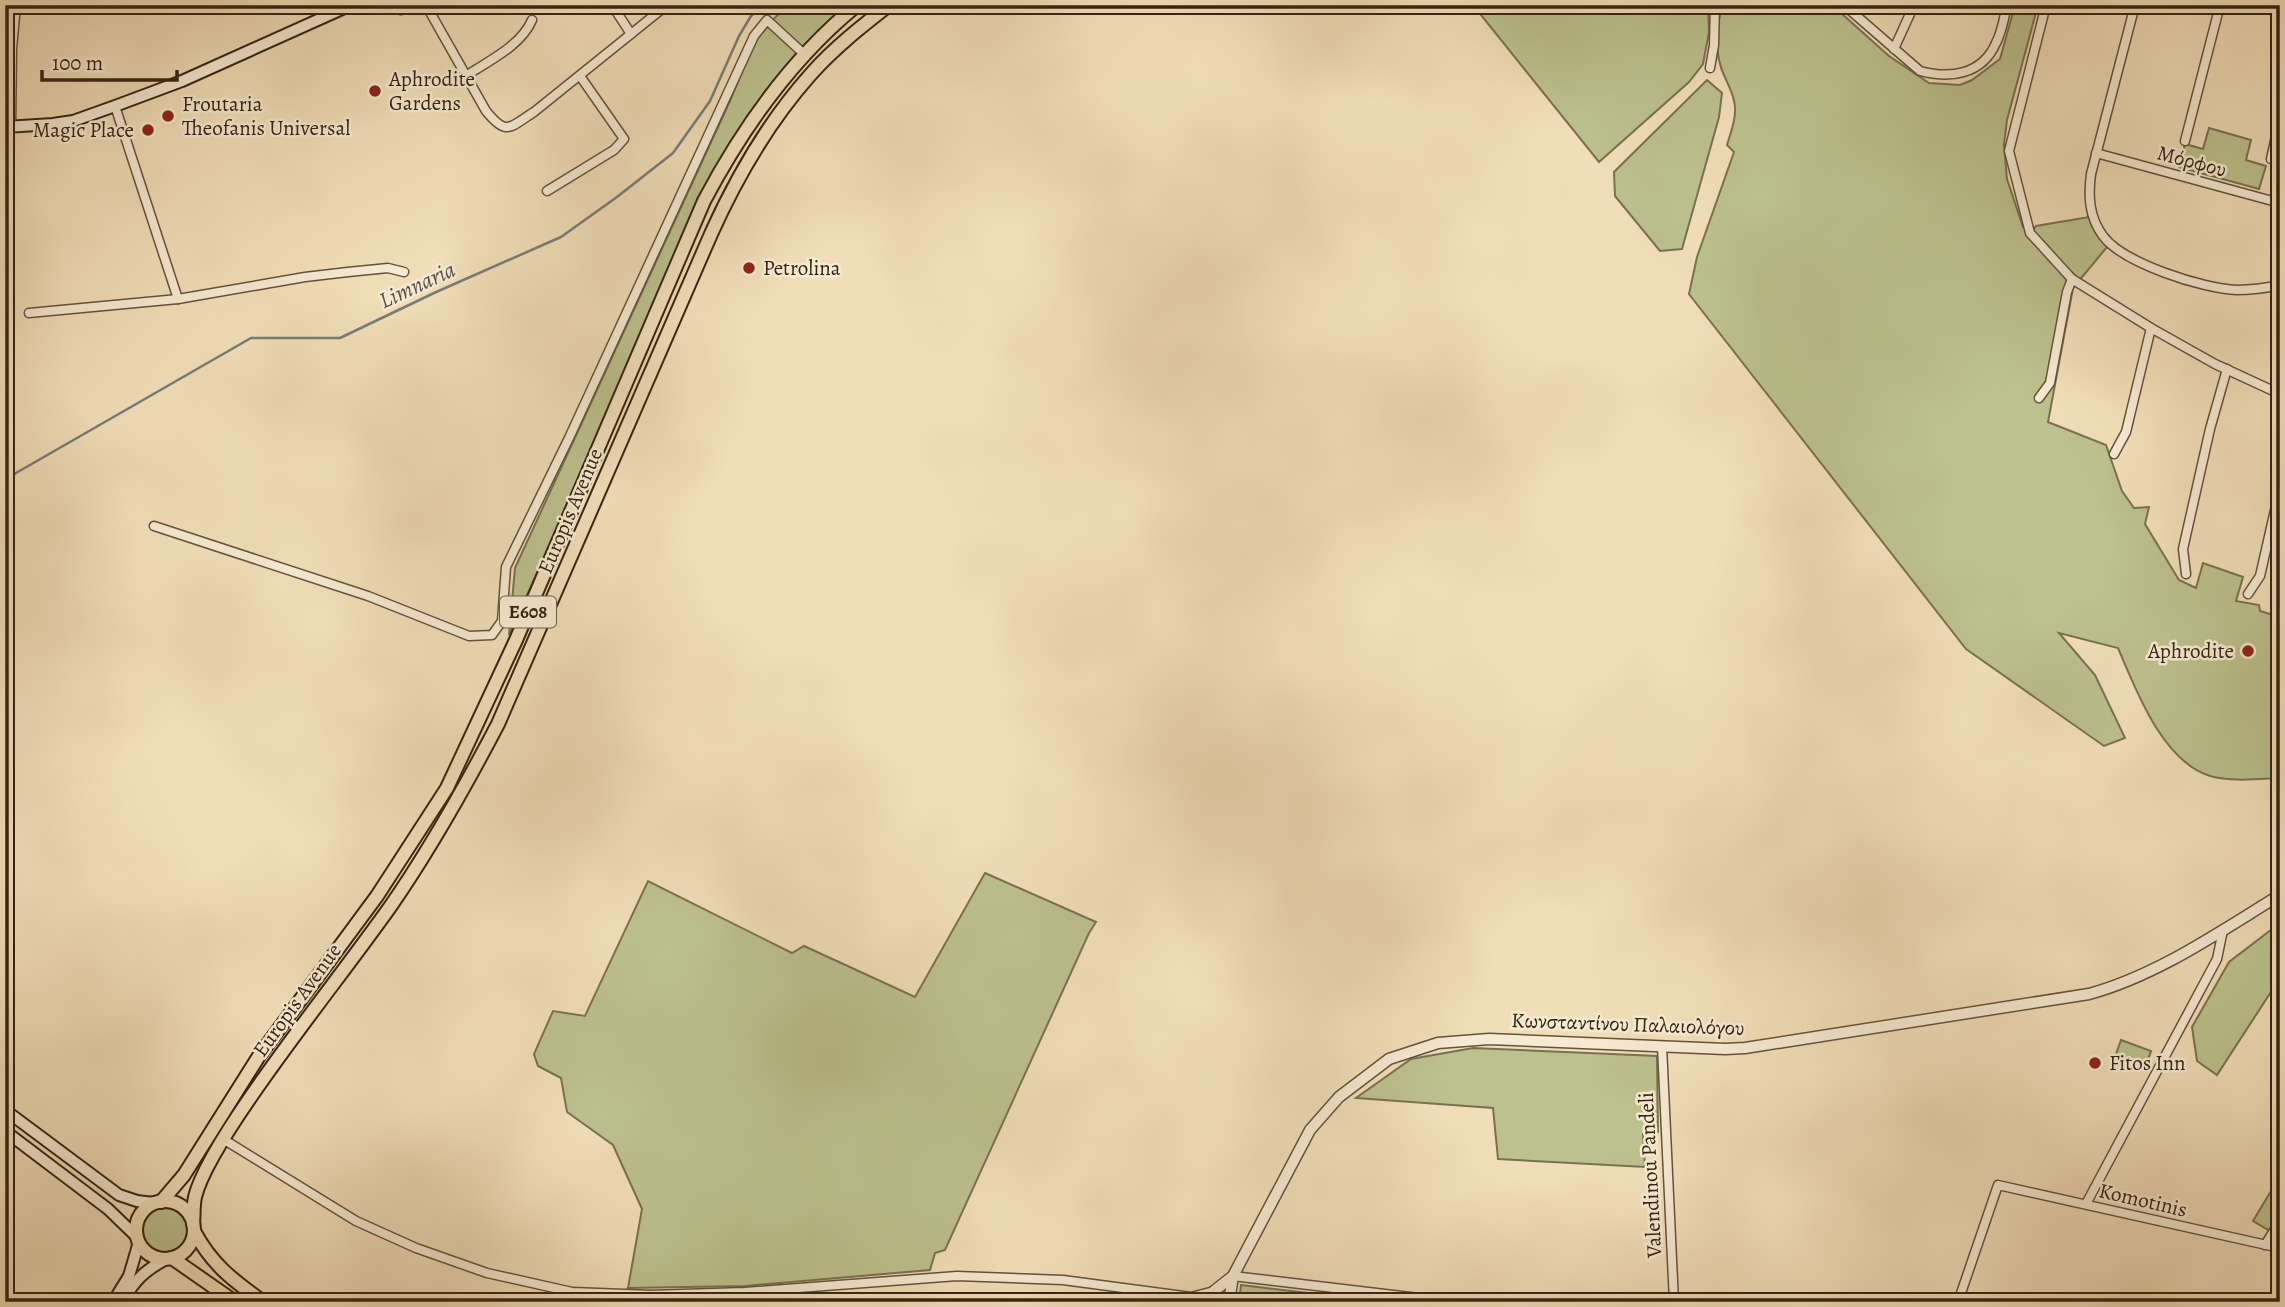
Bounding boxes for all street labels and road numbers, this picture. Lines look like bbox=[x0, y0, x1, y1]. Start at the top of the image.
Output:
street label: Μόρφου bbox=[2154, 138, 2230, 184]
street label: Europis Avenue bbox=[531, 444, 609, 578]
road number: E608 bbox=[500, 596, 556, 628]
street label: Europis Avenue bbox=[246, 938, 348, 1062]
street label: Κωνσταντίνου Παλαιολόγου bbox=[1511, 1006, 1745, 1042]
street label: Valendinou Pandeli bbox=[1632, 1091, 1668, 1260]
street label: Komotinis bbox=[2096, 1176, 2190, 1224]

